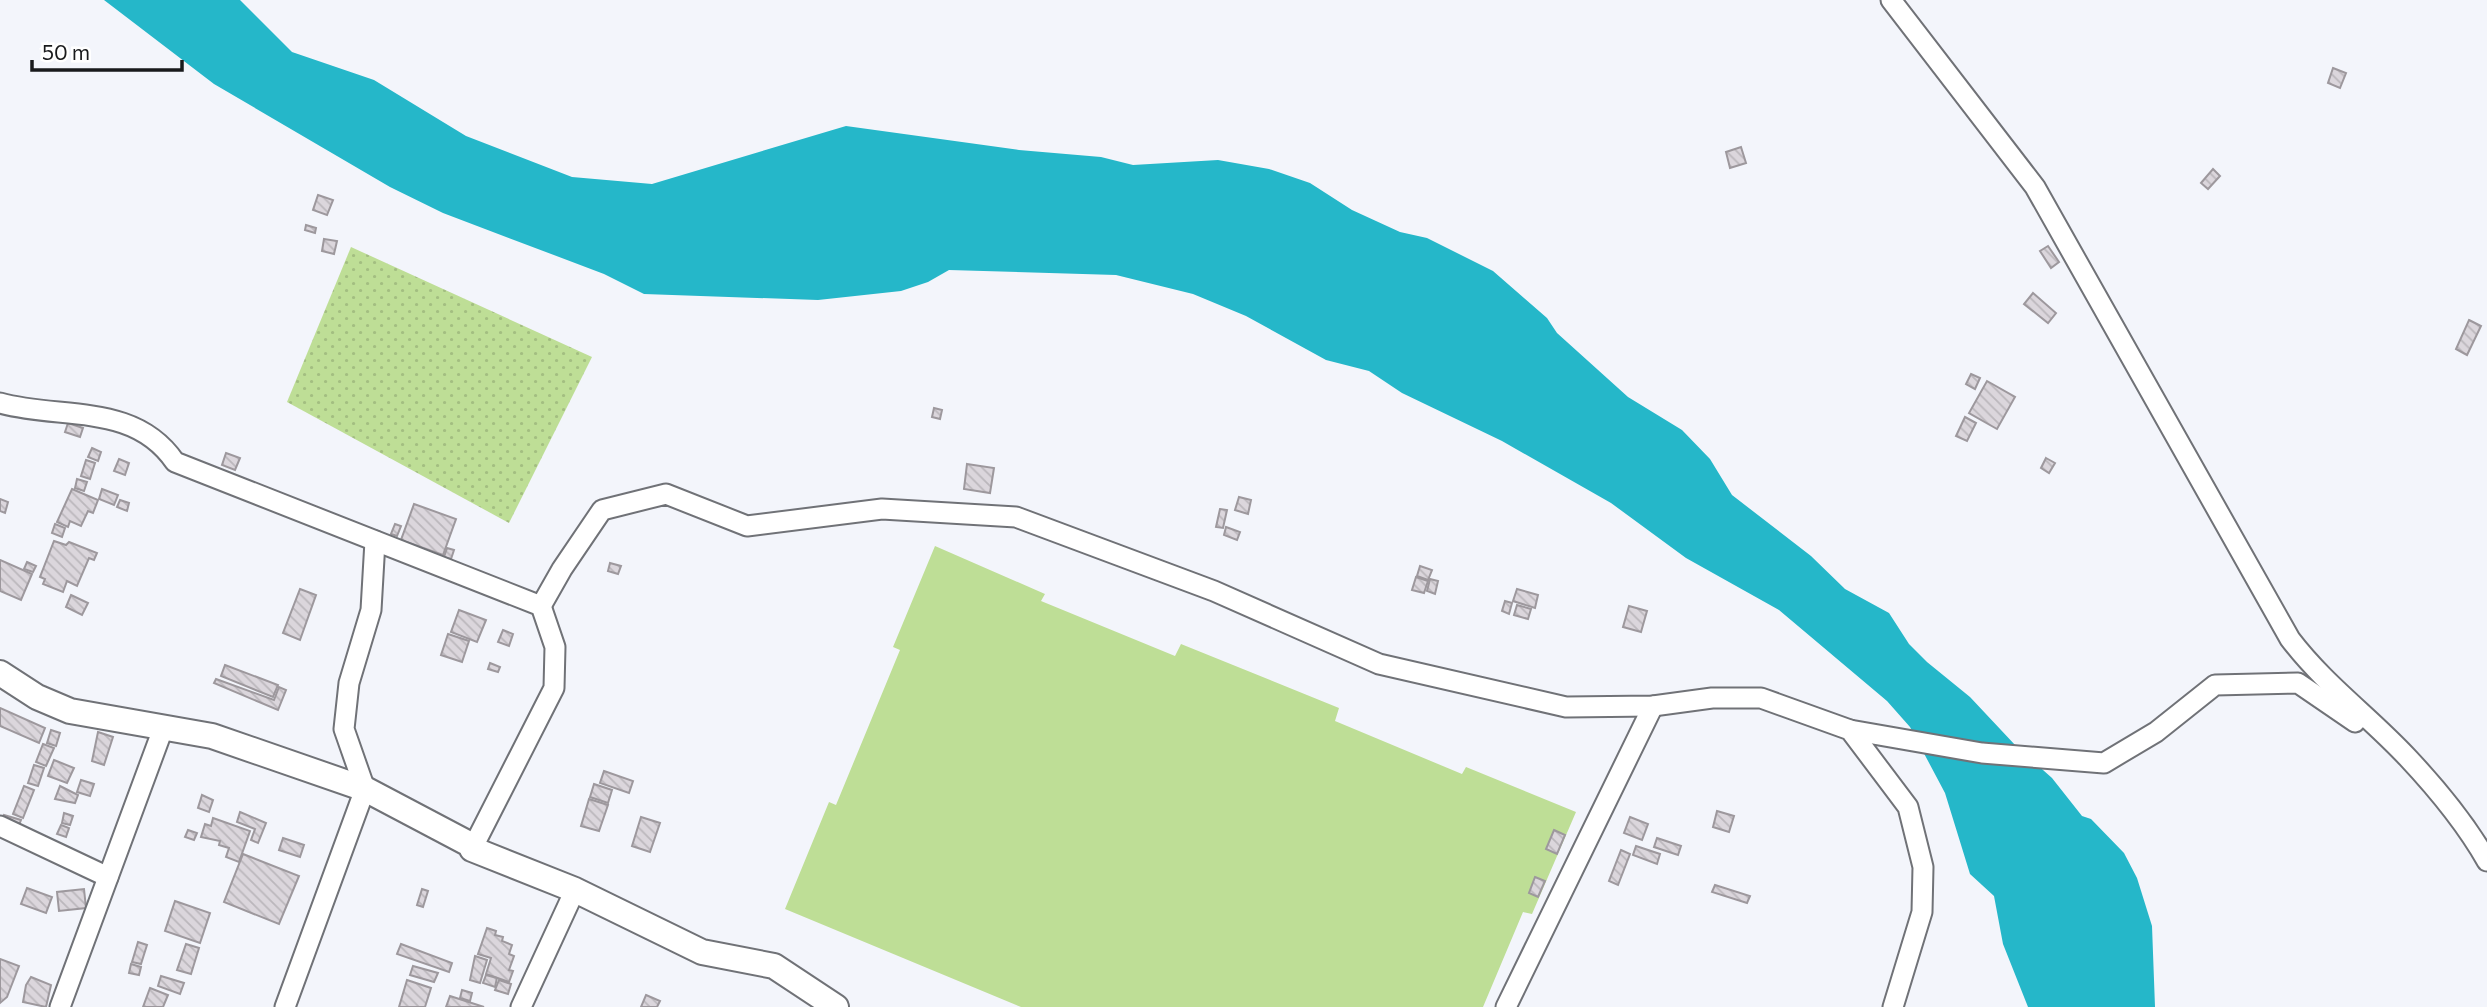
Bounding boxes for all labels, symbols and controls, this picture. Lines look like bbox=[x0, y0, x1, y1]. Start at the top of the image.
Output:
scale bar bbox=[32, 28, 182, 72]
text: 50 m bbox=[42, 39, 90, 64]

